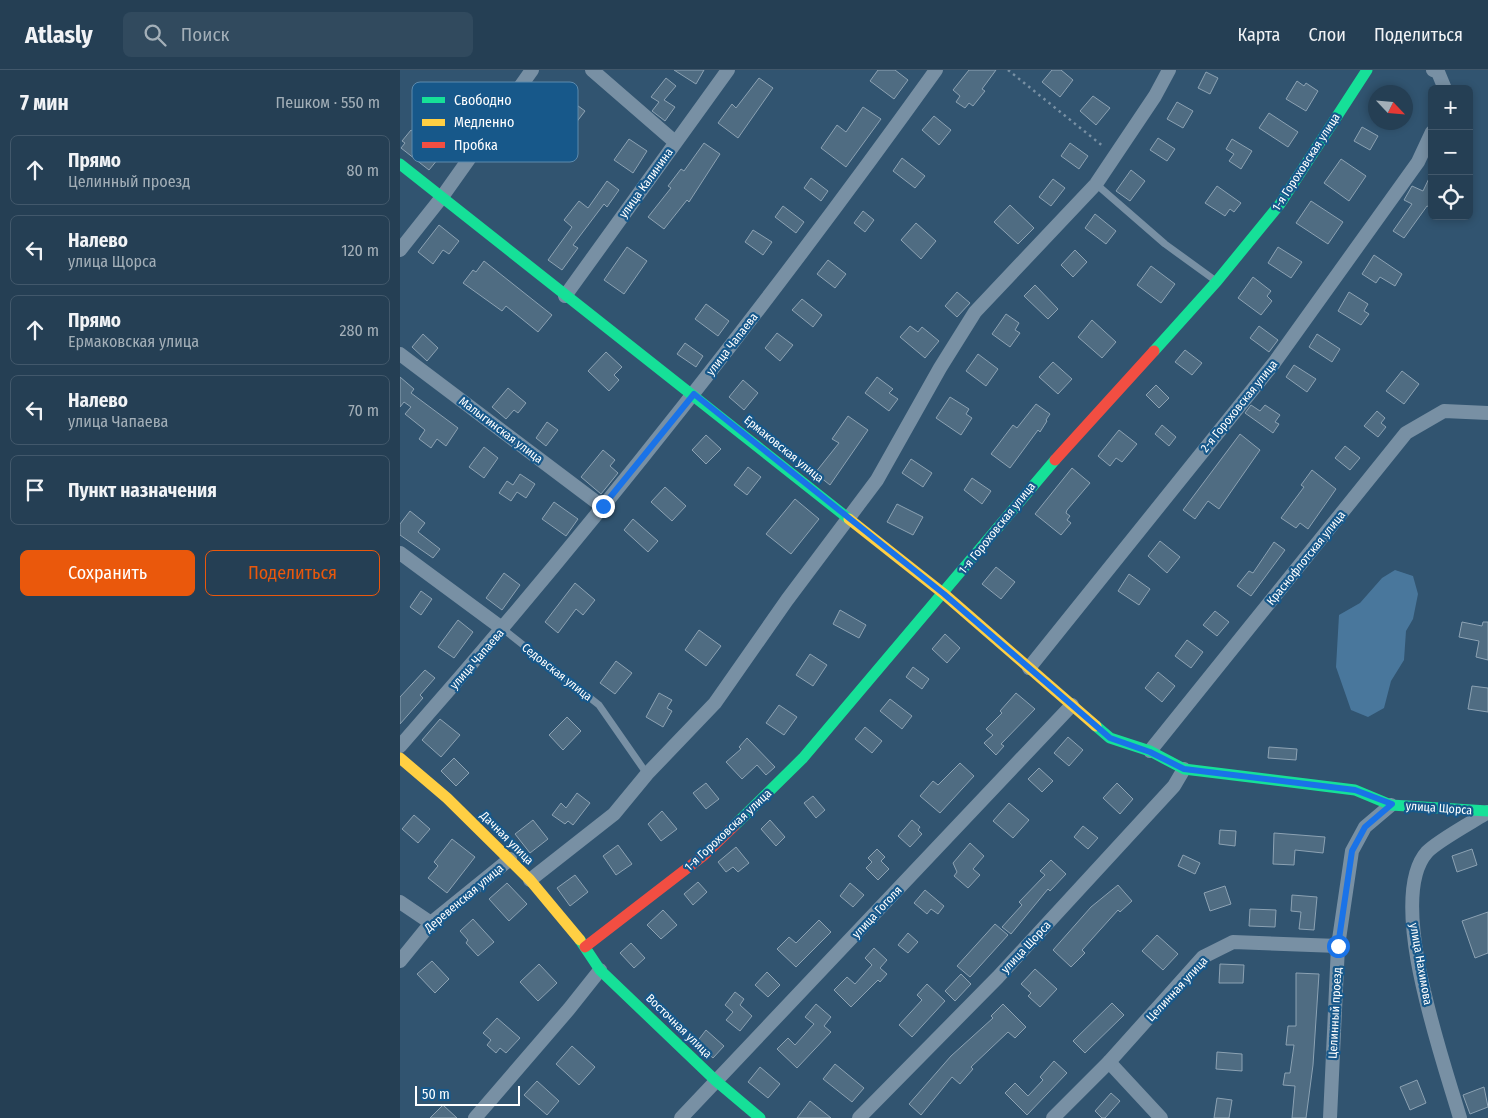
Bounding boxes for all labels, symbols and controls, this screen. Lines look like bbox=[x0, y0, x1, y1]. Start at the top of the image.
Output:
search box bbox=[123, 12, 473, 57]
text: Atlasly bbox=[25, 21, 93, 49]
icon: search bbox=[141, 21, 169, 49]
text: Поиск bbox=[181, 23, 229, 46]
text: Карта bbox=[1237, 24, 1280, 46]
text: Слои bbox=[1308, 24, 1346, 46]
text: Поделиться bbox=[1374, 24, 1463, 46]
legend bbox=[412, 82, 578, 162]
north arrow bbox=[1368, 85, 1413, 130]
map controls bbox=[1428, 85, 1473, 220]
button: + bbox=[1428, 85, 1473, 130]
text: 7 мин bbox=[20, 90, 69, 116]
text: Свободно bbox=[454, 92, 512, 109]
text: Пешком · 550 m bbox=[276, 93, 380, 112]
street label: 1-я Гороховская улица bbox=[1269, 110, 1343, 213]
text: Медленно bbox=[454, 114, 514, 131]
button: − bbox=[1428, 130, 1473, 175]
text: Пробка bbox=[454, 137, 498, 154]
street label: улица Калинина bbox=[616, 145, 676, 221]
text: Прямо bbox=[68, 149, 121, 172]
icon: ahead bbox=[21, 156, 49, 184]
text: 80 m bbox=[347, 161, 379, 180]
text: Целинный проезд bbox=[68, 172, 190, 191]
button: locate bbox=[1428, 175, 1473, 220]
text: Налево bbox=[68, 229, 128, 252]
icon: left bbox=[21, 236, 49, 264]
text: 120 m bbox=[341, 241, 379, 260]
text: улица Щорса bbox=[68, 252, 157, 271]
text: Прямо bbox=[68, 309, 121, 332]
street label: улица Чапаева bbox=[703, 310, 761, 378]
icon: ahead bbox=[21, 316, 49, 344]
text: 280 m bbox=[340, 321, 379, 340]
text: Ермаковская улица bbox=[68, 332, 199, 351]
street label: 2-я Гороховская улица bbox=[1198, 357, 1280, 455]
text: Налево bbox=[68, 389, 128, 412]
street label: Малыгинская улица bbox=[456, 394, 546, 466]
icon: left bbox=[21, 396, 49, 424]
text: 70 m bbox=[348, 401, 379, 420]
text: улица Чапаева bbox=[68, 412, 168, 431]
street label: Ермаковская улица bbox=[741, 413, 827, 485]
icon: arrive bbox=[21, 476, 49, 504]
text: Пункт назначения bbox=[68, 479, 217, 502]
street label: 1-я Гороховская улица bbox=[956, 479, 1038, 577]
route end bbox=[592, 495, 615, 518]
street label: Краснофлотская улица bbox=[1264, 508, 1348, 608]
button: Сохранить bbox=[20, 550, 195, 596]
button: Поделиться bbox=[205, 550, 380, 596]
street label: улица Чапаева bbox=[447, 626, 507, 692]
street label: Седовская улица bbox=[519, 640, 595, 704]
street label: 1-я Гороховская улица bbox=[682, 786, 774, 874]
street label: улица Щорса bbox=[1405, 799, 1473, 817]
street label: Дачная улица bbox=[477, 808, 537, 868]
street label: Деревенская улица bbox=[421, 861, 506, 936]
street label: улица Гоголя bbox=[849, 883, 905, 941]
street label: улица Щорса bbox=[998, 918, 1054, 976]
street label: улица Нахимова bbox=[1407, 922, 1435, 1006]
route start bbox=[1327, 935, 1350, 958]
street label: Целинная улица bbox=[1144, 954, 1211, 1024]
street label: Целинный проезд bbox=[1326, 967, 1344, 1059]
street label: Восточная улица bbox=[643, 991, 715, 1061]
scale bar bbox=[415, 1083, 520, 1106]
text: 50 m bbox=[422, 1086, 450, 1103]

